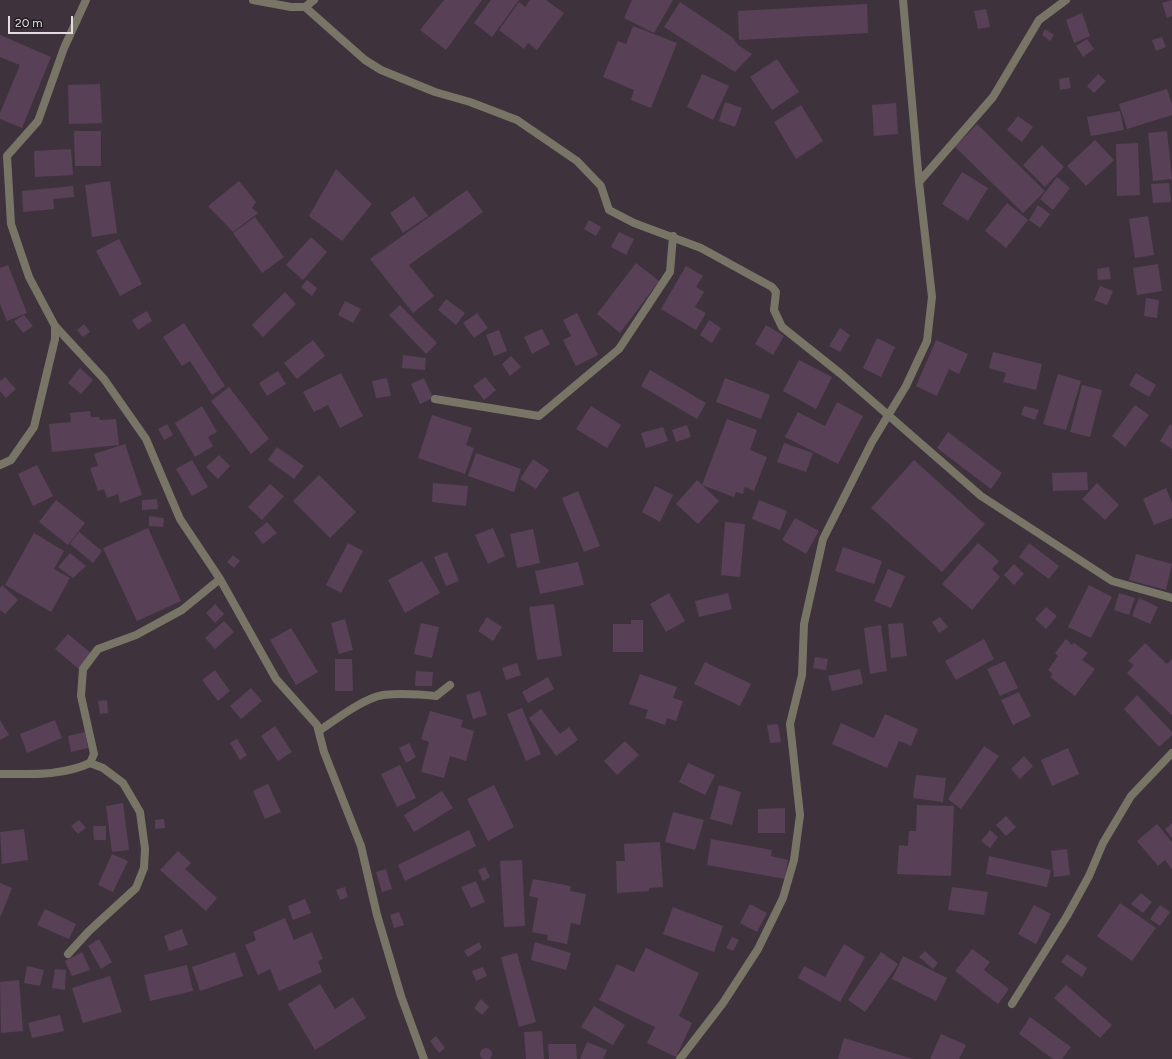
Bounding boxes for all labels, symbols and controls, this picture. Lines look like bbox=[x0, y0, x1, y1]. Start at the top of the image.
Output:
scale bar bbox=[10, 8, 75, 34]
text: 20 m bbox=[15, 16, 43, 30]

